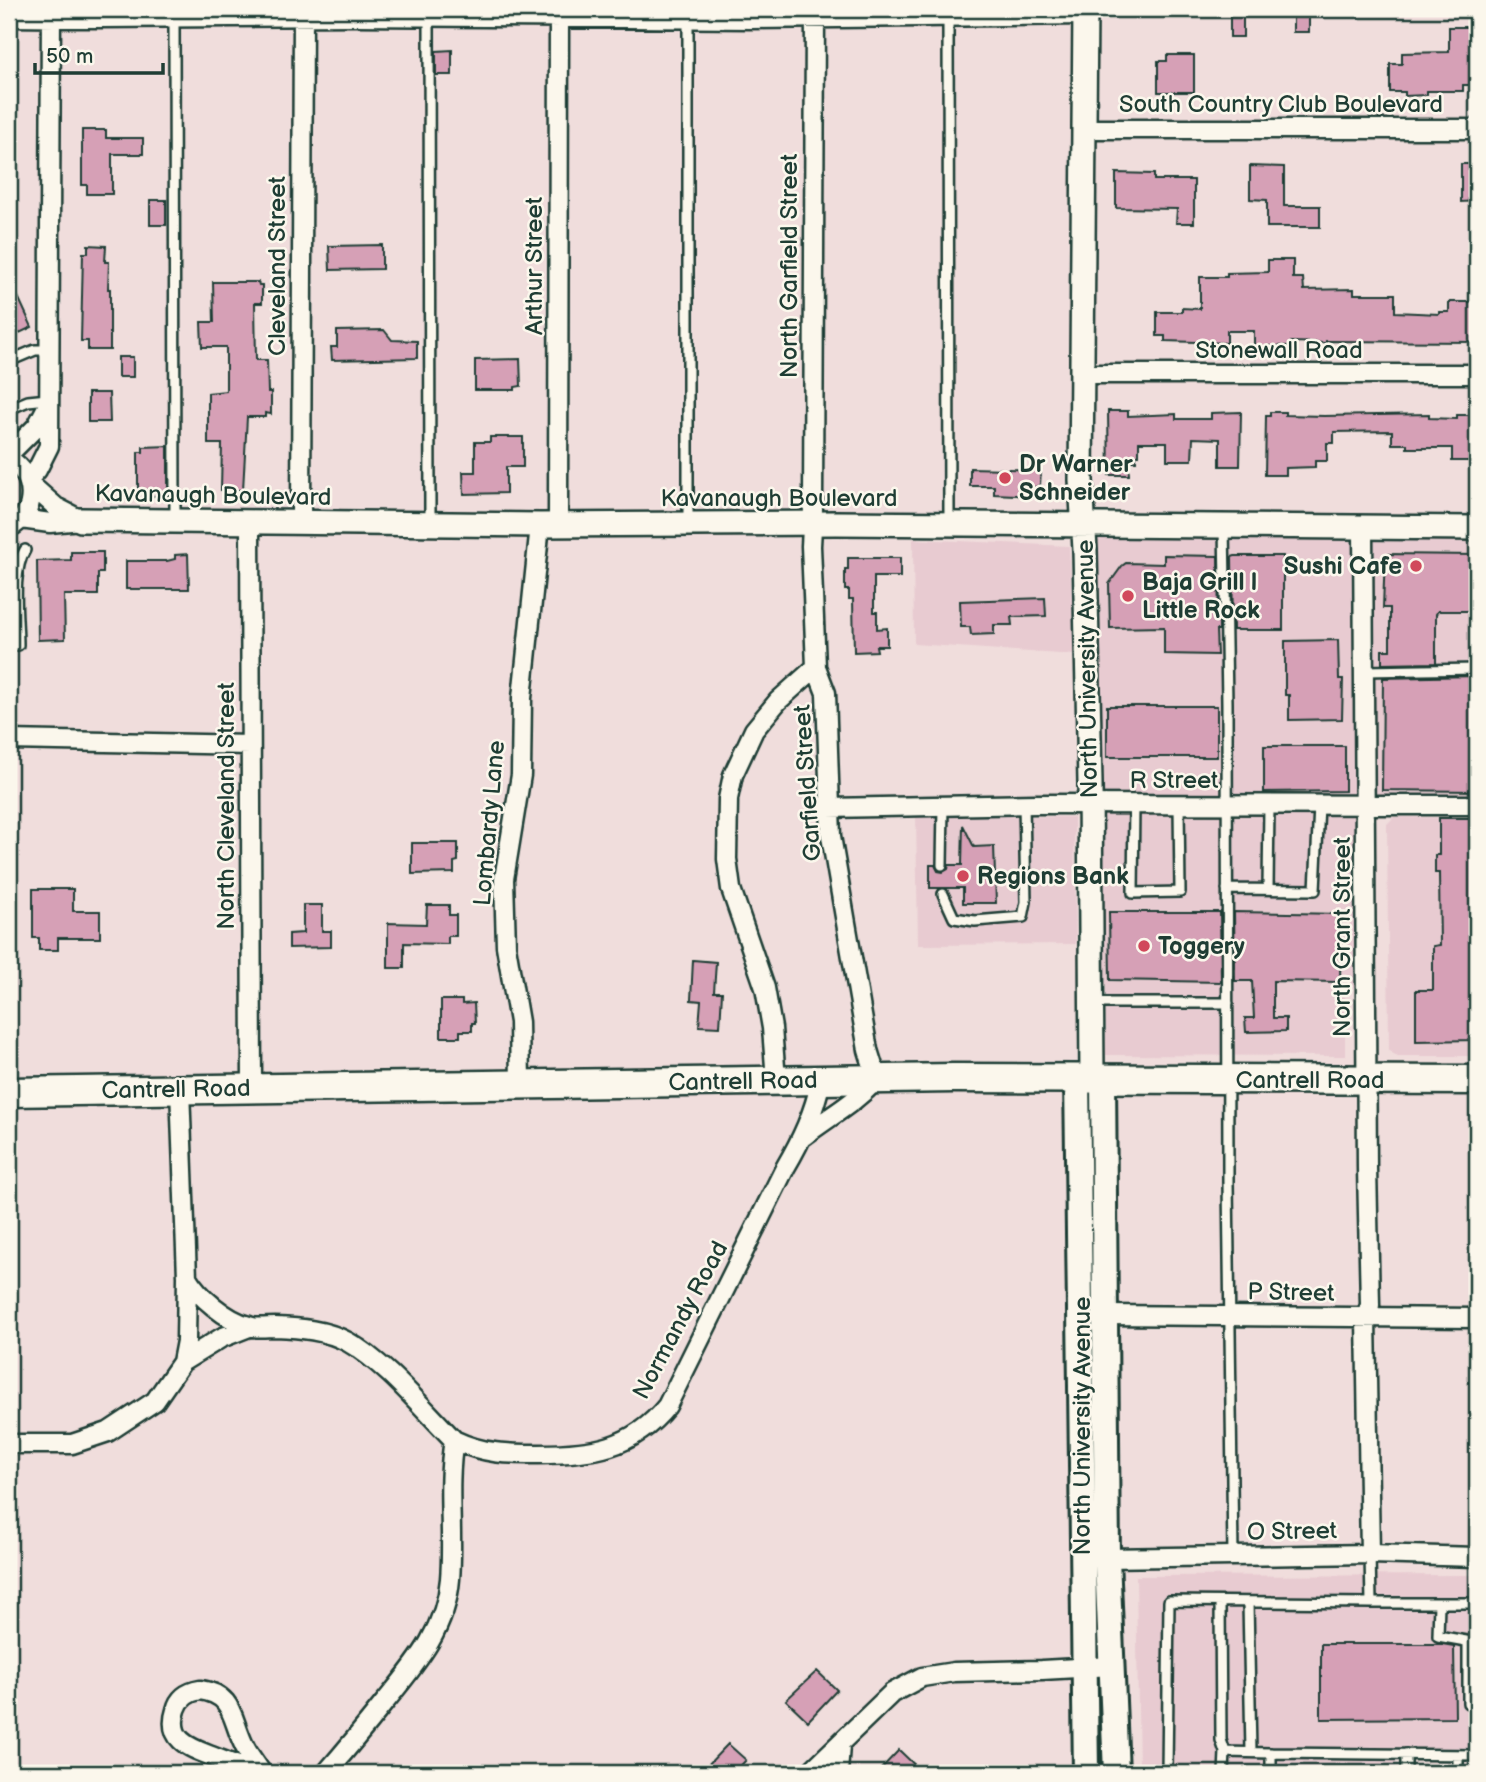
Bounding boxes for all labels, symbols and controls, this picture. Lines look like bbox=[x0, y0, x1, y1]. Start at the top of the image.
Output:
scale bar bbox=[35, 32, 163, 76]
text: 50 m bbox=[46, 44, 93, 69]
street label: South Country Club Boulevard bbox=[1119, 90, 1443, 119]
street label: North Garfield Street bbox=[775, 153, 804, 378]
street label: Cleveland Street bbox=[263, 175, 292, 356]
street label: Arthur Street bbox=[520, 196, 549, 335]
street label: Stonewall Road bbox=[1195, 336, 1363, 365]
place label: Dr Warner Schneider bbox=[1019, 450, 1133, 507]
marker: Dr Warner Schneider bbox=[997, 470, 1013, 486]
street label: Kavanaugh Boulevard bbox=[94, 479, 332, 512]
street label: Kavanaugh Boulevard bbox=[661, 484, 898, 513]
street label: North University Avenue bbox=[1071, 539, 1104, 799]
place label: Sushi Cafe bbox=[1284, 552, 1402, 581]
marker: Sushi Cafe bbox=[1408, 558, 1424, 574]
place label: Baja Grill | Little Rock bbox=[1142, 568, 1260, 625]
marker: Baja Grill | Little Rock bbox=[1120, 588, 1136, 604]
street label: North Cleveland Street bbox=[212, 682, 241, 930]
street label: Garfield Street bbox=[788, 703, 827, 862]
street label: Lombardy Lane bbox=[468, 739, 511, 907]
street label: R Street bbox=[1130, 766, 1219, 795]
street label: North Grant Street bbox=[1328, 836, 1357, 1037]
place label: Regions Bank bbox=[977, 862, 1129, 891]
marker: Regions Bank bbox=[955, 868, 971, 884]
place label: Toggery bbox=[1158, 932, 1245, 961]
marker: Toggery bbox=[1136, 938, 1152, 954]
street label: Cantrell Road bbox=[668, 1066, 818, 1097]
street label: Cantrell Road bbox=[1235, 1066, 1385, 1095]
street label: Cantrell Road bbox=[101, 1074, 251, 1105]
street label: Normandy Road bbox=[627, 1236, 734, 1404]
street label: P Street bbox=[1247, 1277, 1335, 1308]
street label: North University Avenue bbox=[1068, 1297, 1097, 1555]
street label: O Street bbox=[1247, 1516, 1338, 1547]

